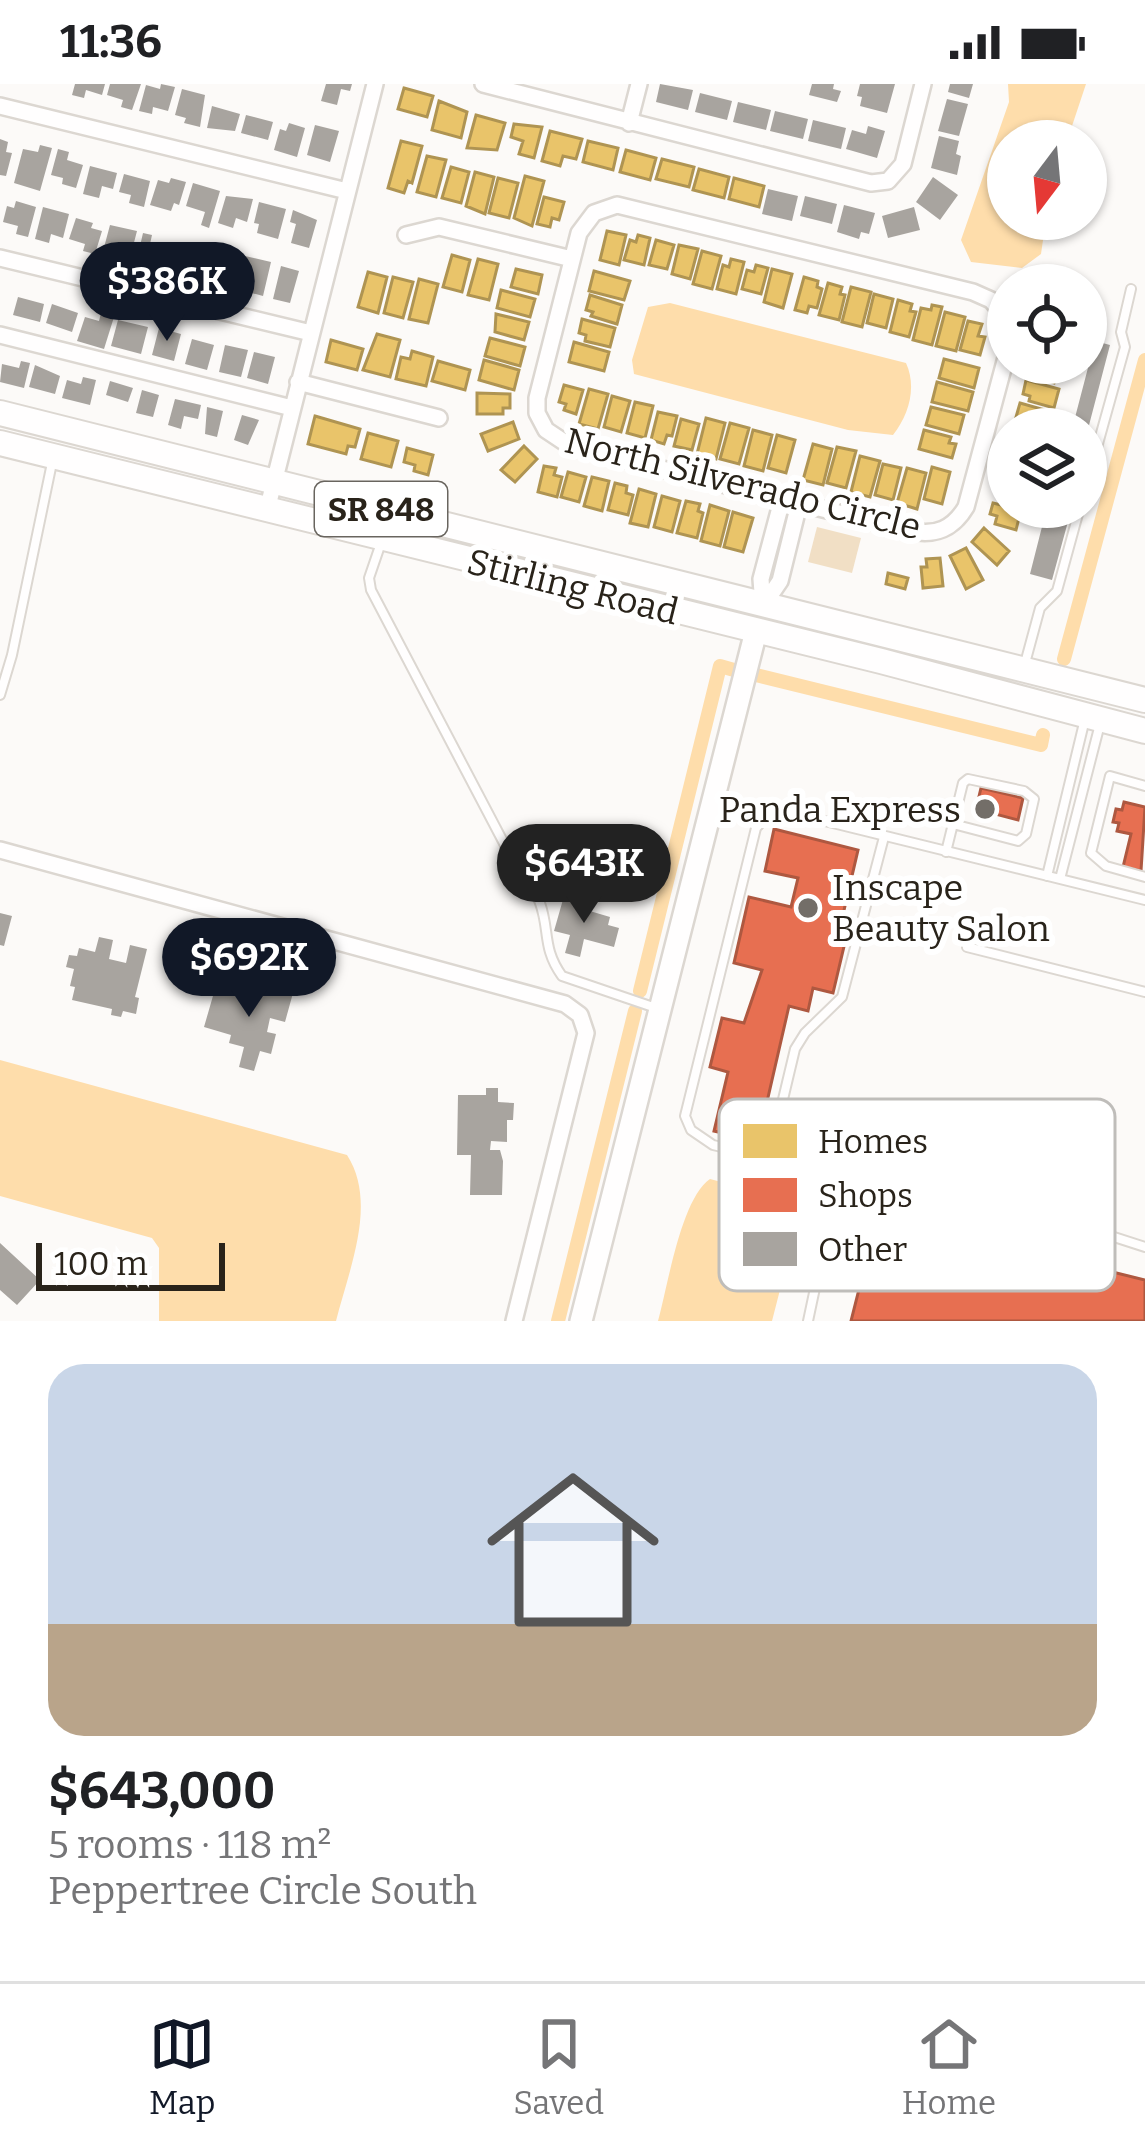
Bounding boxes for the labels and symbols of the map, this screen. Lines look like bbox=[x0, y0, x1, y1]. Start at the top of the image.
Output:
north arrow bbox=[987, 120, 1107, 240]
pin: $386K bbox=[83, 242, 251, 344]
street label: North Silverado Circle bbox=[560, 418, 925, 549]
road number: SR 848 bbox=[315, 482, 447, 536]
street label: Stirling Road bbox=[463, 539, 683, 634]
place label: Panda Express bbox=[719, 788, 961, 832]
marker: Panda Express bbox=[972, 796, 998, 822]
pin: $643K bbox=[500, 824, 668, 926]
place label: Inscape Beauty Salon bbox=[832, 866, 1050, 951]
marker: Inscape Beauty Salon bbox=[795, 895, 821, 921]
pin: $692K bbox=[165, 918, 333, 1020]
legend bbox=[719, 1099, 1115, 1291]
text: Homes bbox=[818, 1122, 928, 1162]
text: Shops bbox=[818, 1176, 913, 1216]
text: Other bbox=[818, 1230, 908, 1270]
scale bar bbox=[36, 1237, 225, 1290]

